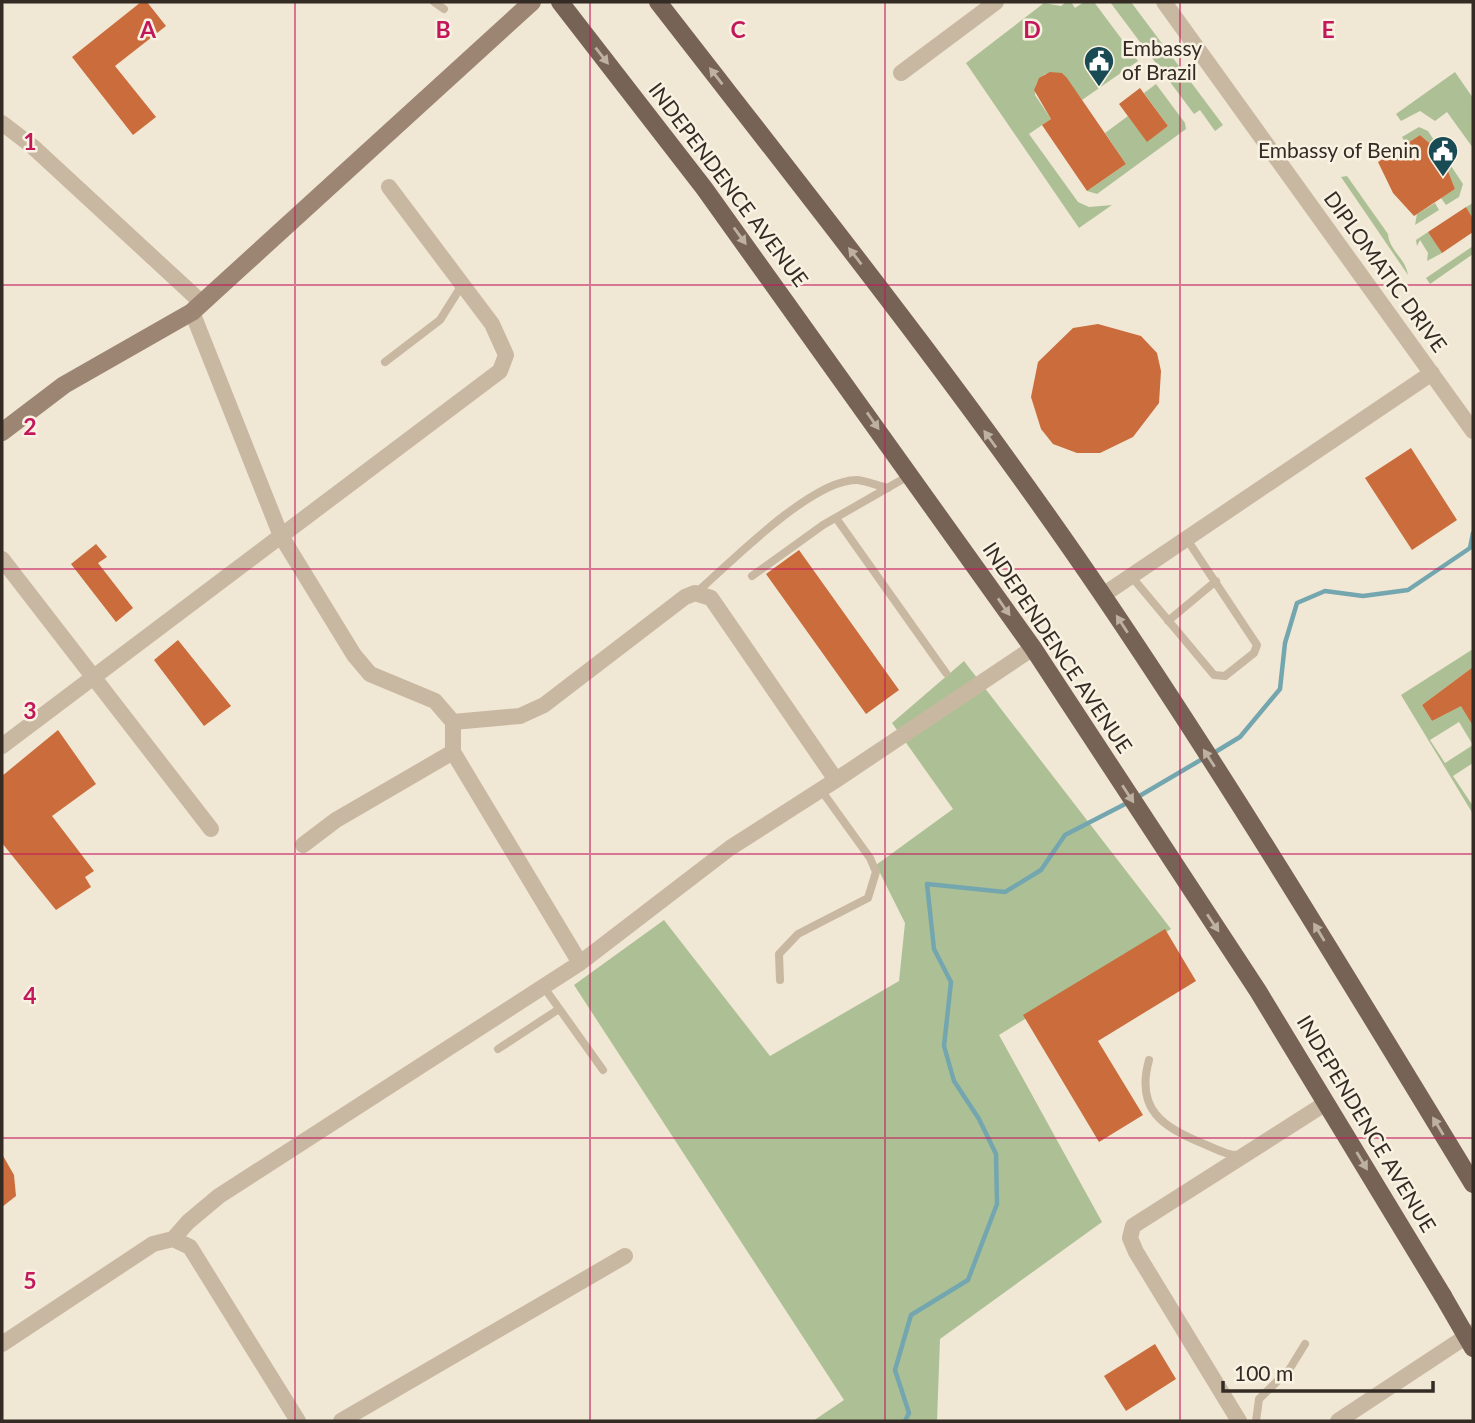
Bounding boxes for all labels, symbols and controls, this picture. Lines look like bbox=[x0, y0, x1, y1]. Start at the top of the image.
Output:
text: A bbox=[139, 15, 157, 43]
text: B bbox=[435, 15, 451, 43]
text: C bbox=[730, 15, 746, 43]
text: D bbox=[1023, 15, 1041, 43]
text: E bbox=[1321, 15, 1335, 43]
place label: Embassy of Brazil bbox=[1122, 35, 1202, 84]
public building icon: Embassy of Brazil bbox=[1082, 44, 1116, 88]
one-way arrow bbox=[594, 46, 609, 64]
one-way arrow bbox=[709, 67, 723, 85]
street label: INDEPENDENCE AVENUE bbox=[644, 77, 814, 291]
text: 1 bbox=[23, 127, 37, 155]
public building icon: Embassy of Benin bbox=[1426, 134, 1460, 178]
place label: Embassy of Benin bbox=[1258, 137, 1420, 162]
street label: DIPLOMATIC DRIVE bbox=[1319, 186, 1453, 356]
one-way arrow bbox=[733, 227, 747, 245]
one-way arrow bbox=[849, 247, 863, 265]
text: 2 bbox=[23, 412, 37, 440]
one-way arrow bbox=[865, 412, 879, 430]
one-way arrow bbox=[983, 430, 997, 448]
street label: INDEPENDENCE AVENUE bbox=[978, 537, 1138, 757]
one-way arrow bbox=[997, 598, 1011, 616]
one-way arrow bbox=[1116, 615, 1129, 634]
text: 3 bbox=[23, 696, 37, 724]
one-way arrow bbox=[1202, 749, 1216, 767]
one-way arrow bbox=[1121, 784, 1134, 804]
one-way arrow bbox=[1206, 914, 1220, 932]
one-way arrow bbox=[1313, 922, 1326, 941]
text: 4 bbox=[23, 981, 37, 1009]
street label: INDEPENDENCE AVENUE bbox=[1293, 1010, 1442, 1236]
one-way arrow bbox=[1431, 1116, 1444, 1135]
one-way arrow bbox=[1355, 1152, 1368, 1171]
text: 5 bbox=[23, 1266, 37, 1294]
scale bar bbox=[1223, 1350, 1433, 1394]
text: 100 m bbox=[1234, 1360, 1293, 1385]

